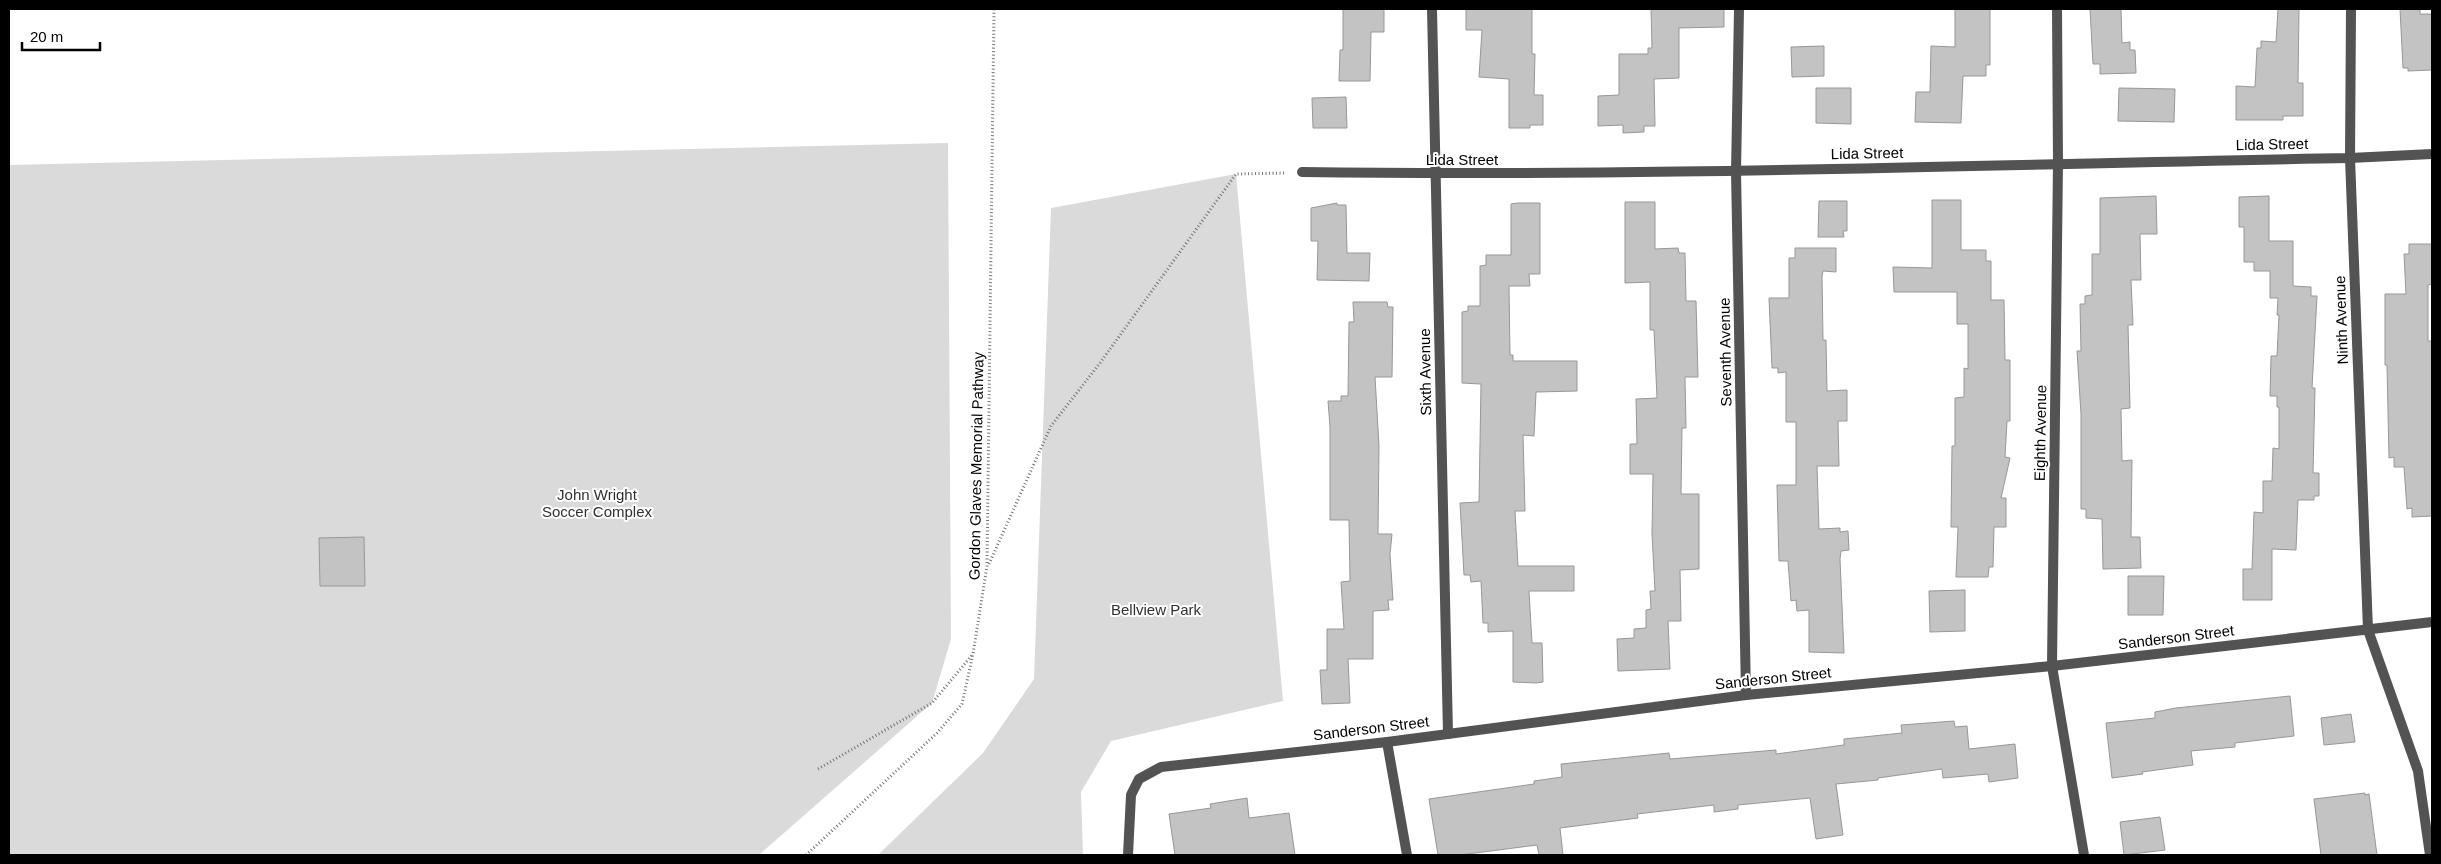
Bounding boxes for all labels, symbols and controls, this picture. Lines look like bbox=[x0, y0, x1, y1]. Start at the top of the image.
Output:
scale bar bbox=[22, 20, 100, 52]
text: 20 m bbox=[30, 28, 63, 45]
street label: Lida Street bbox=[2236, 135, 2309, 153]
street label: Lida Street bbox=[1831, 144, 1904, 162]
street label: Lida Street bbox=[1426, 151, 1499, 168]
street label: Ninth Avenue bbox=[2331, 275, 2351, 365]
street label: Seventh Avenue bbox=[1716, 297, 1734, 407]
street label: Sixth Avenue bbox=[1416, 328, 1434, 416]
street label: Gordon Glaves Memorial Pathway bbox=[966, 351, 987, 580]
street label: Eighth Avenue bbox=[2031, 385, 2049, 481]
park label: John Wright Soccer Complex bbox=[542, 486, 653, 520]
park label: Bellview Park bbox=[1111, 601, 1202, 618]
street label: Sanderson Street bbox=[2117, 621, 2236, 653]
street label: Sanderson Street bbox=[1714, 663, 1833, 693]
street label: Sanderson Street bbox=[1312, 712, 1431, 744]

